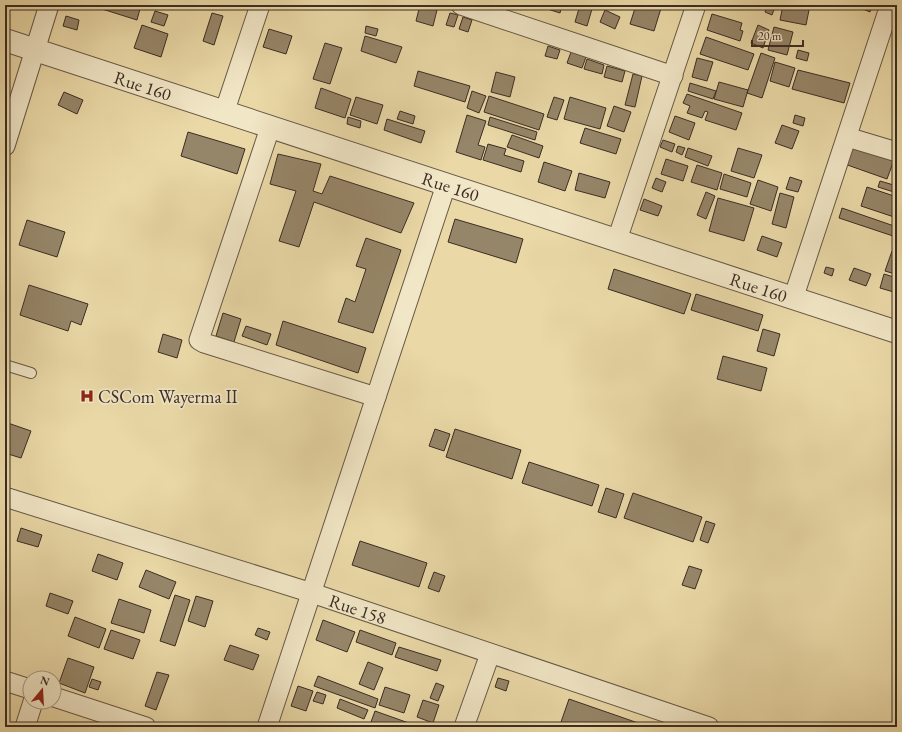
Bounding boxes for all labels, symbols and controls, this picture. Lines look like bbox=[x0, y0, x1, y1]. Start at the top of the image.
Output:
scale bar bbox=[752, 22, 803, 48]
text: 20 m bbox=[758, 28, 782, 44]
street label: Rue 160 bbox=[111, 65, 175, 105]
street label: Rue 160 bbox=[419, 166, 483, 206]
street label: Rue 160 bbox=[727, 267, 791, 307]
place label: CSCom Wayerma II bbox=[98, 385, 238, 408]
hospital icon: CSCom Wayerma II bbox=[79, 388, 95, 404]
street label: Rue 158 bbox=[326, 588, 389, 629]
north arrow bbox=[22, 670, 62, 710]
text: N bbox=[39, 672, 52, 689]

